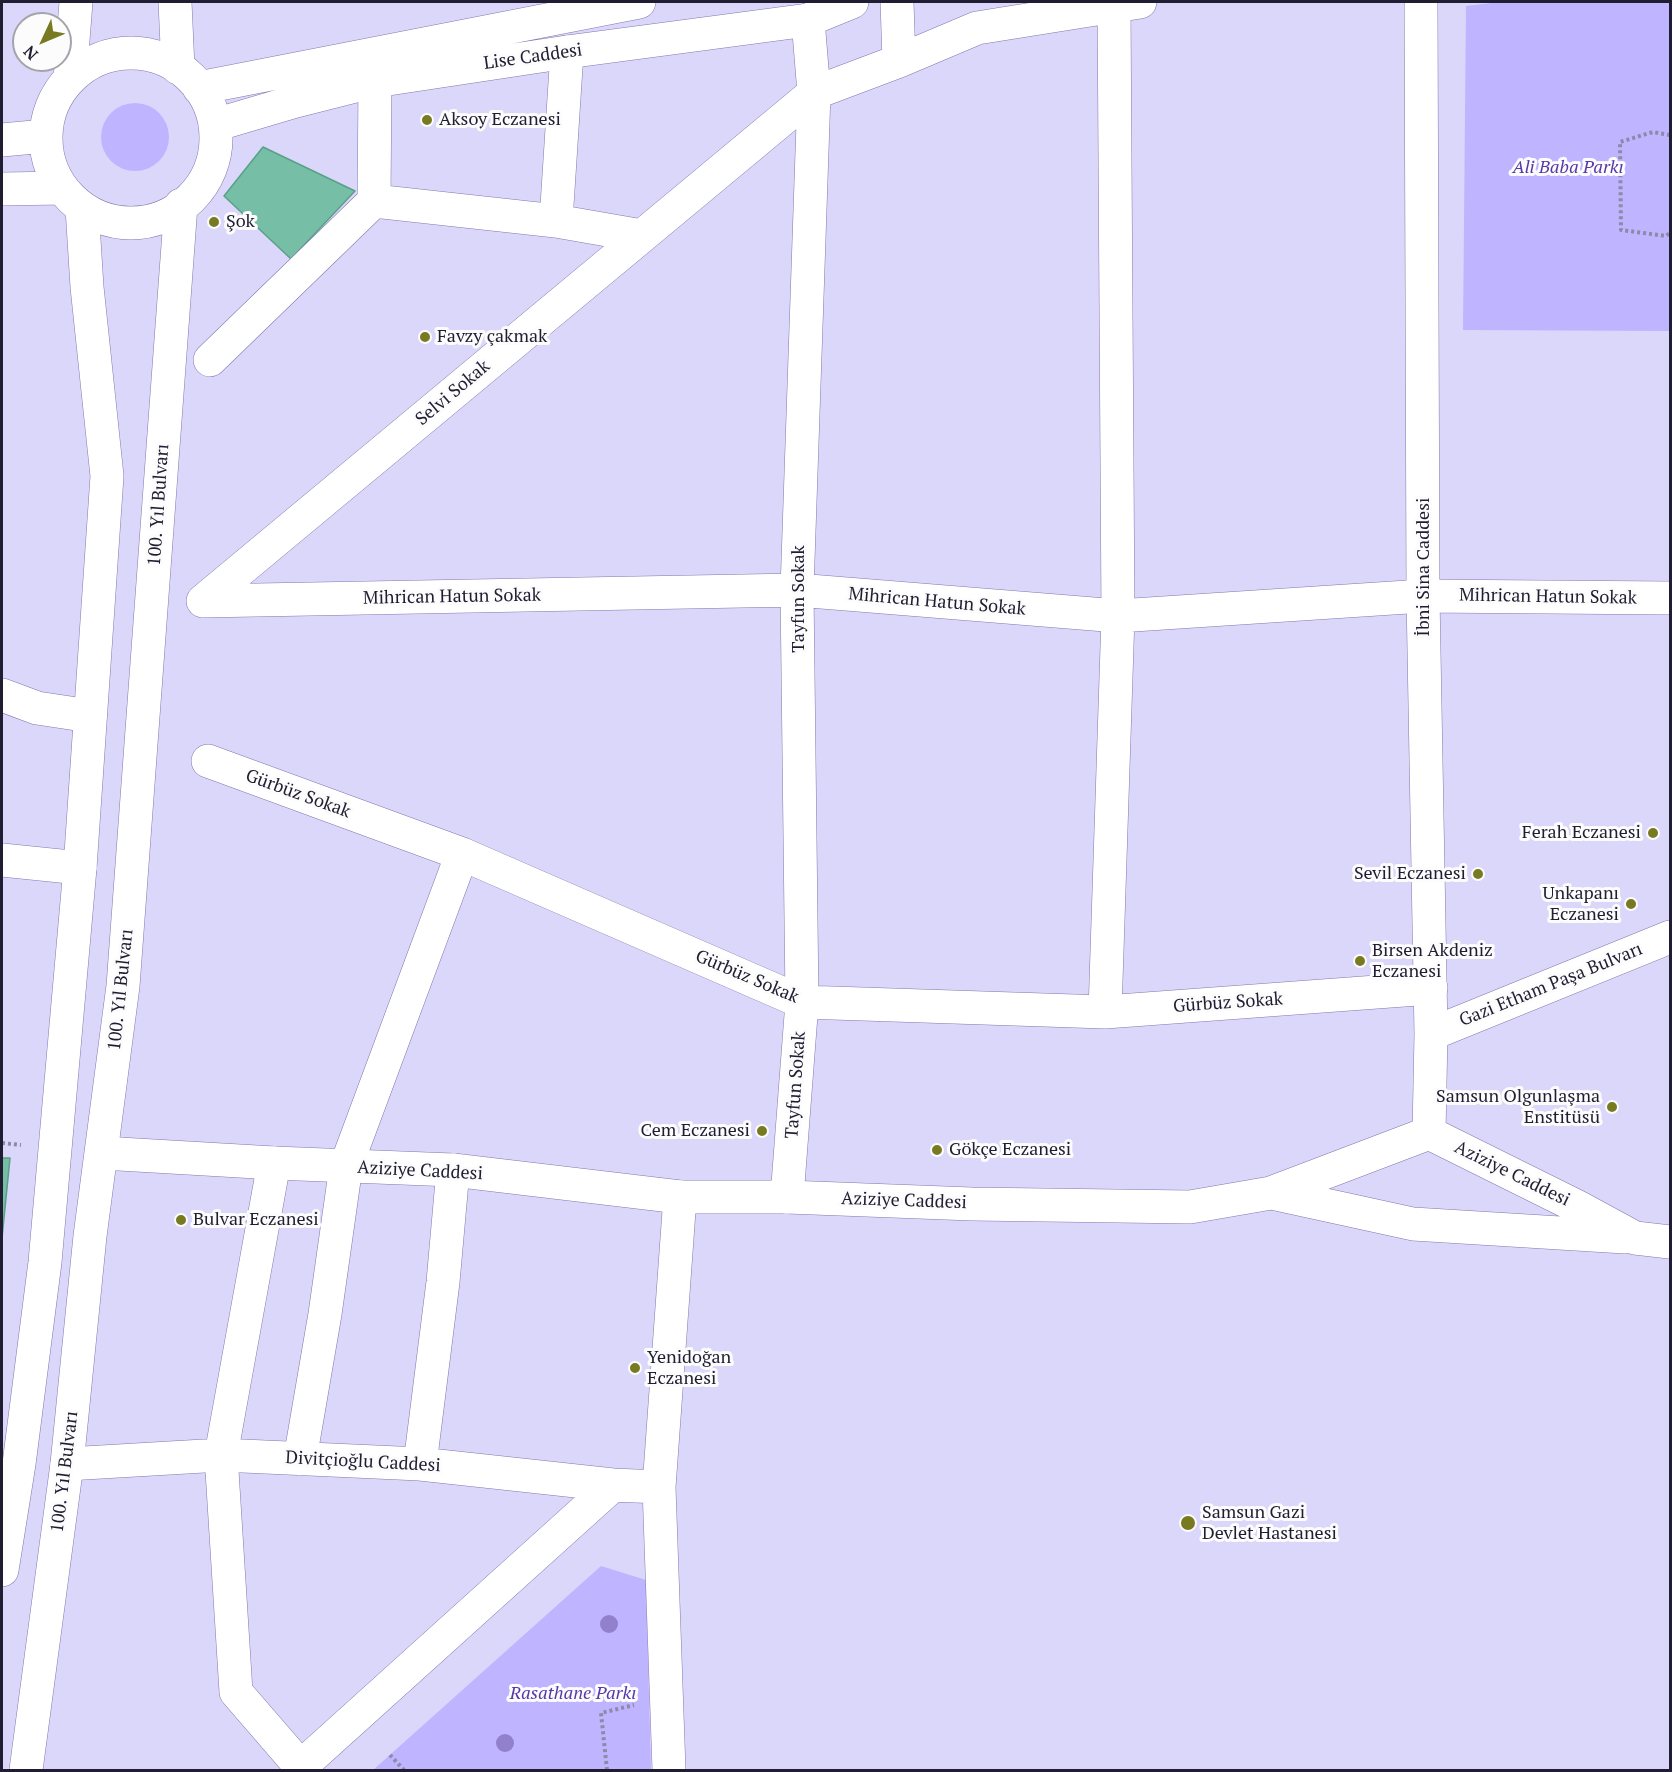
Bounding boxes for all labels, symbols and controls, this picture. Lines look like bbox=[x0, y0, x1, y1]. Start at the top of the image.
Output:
north arrow bbox=[12, 12, 72, 72]
street label: Lise Caddesi bbox=[482, 39, 584, 75]
text: N bbox=[18, 41, 43, 65]
place label: Aksoy Eczanesi bbox=[439, 109, 561, 131]
marker: Aksoy Eczanesi bbox=[420, 113, 434, 127]
park label: Ali Baba Parkı bbox=[1513, 157, 1623, 179]
place label: Şok bbox=[226, 211, 255, 233]
marker: Şok bbox=[207, 215, 221, 229]
place label: Favzy çakmak bbox=[437, 326, 547, 348]
marker: Favzy çakmak bbox=[418, 330, 432, 344]
street label: Selvi Sokak bbox=[411, 356, 495, 430]
street label: 100. Yıl Bulvarı bbox=[144, 443, 174, 567]
street label: İbni Sina Caddesi bbox=[1413, 498, 1435, 636]
street label: Tayfun Sokak bbox=[788, 545, 810, 653]
street label: Mihrican Hatun Sokak bbox=[847, 583, 1027, 621]
street label: Mihrican Hatun Sokak bbox=[363, 585, 541, 609]
street label: Mihrican Hatun Sokak bbox=[1459, 585, 1637, 609]
street label: Gürbüz Sokak bbox=[243, 765, 353, 823]
place label: Ferah Eczanesi bbox=[1522, 822, 1641, 844]
marker: Ferah Eczanesi bbox=[1646, 826, 1660, 840]
place label: Sevil Eczanesi bbox=[1354, 863, 1466, 885]
marker: Sevil Eczanesi bbox=[1471, 867, 1485, 881]
place label: Unkapanı Eczanesi bbox=[1542, 883, 1619, 926]
marker: Unkapanı Eczanesi bbox=[1624, 897, 1638, 911]
street label: 100. Yıl Bulvarı bbox=[104, 928, 138, 1052]
street label: Gazi Etham Paşa Bulvarı bbox=[1456, 938, 1646, 1032]
place label: Birsen Akdeniz Eczanesi bbox=[1372, 940, 1493, 982]
street label: Gürbüz Sokak bbox=[692, 946, 802, 1008]
marker: Birsen Akdeniz Eczanesi bbox=[1353, 954, 1367, 968]
street label: Gürbüz Sokak bbox=[1172, 988, 1284, 1018]
street label: Tayfun Sokak bbox=[781, 1031, 811, 1139]
place label: Samsun Olgunlaşma Enstitüsü bbox=[1436, 1086, 1600, 1128]
marker: Samsun Olgunlaşma Enstitüsü bbox=[1605, 1100, 1619, 1114]
place label: Cem Eczanesi bbox=[641, 1120, 750, 1142]
marker: Cem Eczanesi bbox=[755, 1124, 769, 1138]
street label: Aziziye Caddesi bbox=[1451, 1137, 1573, 1211]
place label: Gökçe Eczanesi bbox=[949, 1139, 1071, 1161]
marker: Gökçe Eczanesi bbox=[930, 1143, 944, 1157]
street label: Aziziye Caddesi bbox=[357, 1157, 483, 1185]
street label: Aziziye Caddesi bbox=[841, 1188, 967, 1214]
place label: Bulvar Eczanesi bbox=[193, 1209, 319, 1231]
marker: Bulvar Eczanesi bbox=[174, 1213, 188, 1227]
place label: Yenidoğan Eczanesi bbox=[647, 1347, 731, 1390]
marker: Yenidoğan Eczanesi bbox=[628, 1361, 642, 1375]
street label: 100. Yıl Bulvarı bbox=[47, 1410, 83, 1534]
street label: Divitçioğlu Caddesi bbox=[285, 1447, 441, 1477]
place label: Samsun Gazi Devlet Hastanesi bbox=[1202, 1502, 1337, 1544]
marker: Samsun Gazi Devlet Hastanesi bbox=[1179, 1514, 1197, 1532]
park label: Rasathane Parkı bbox=[510, 1683, 636, 1705]

